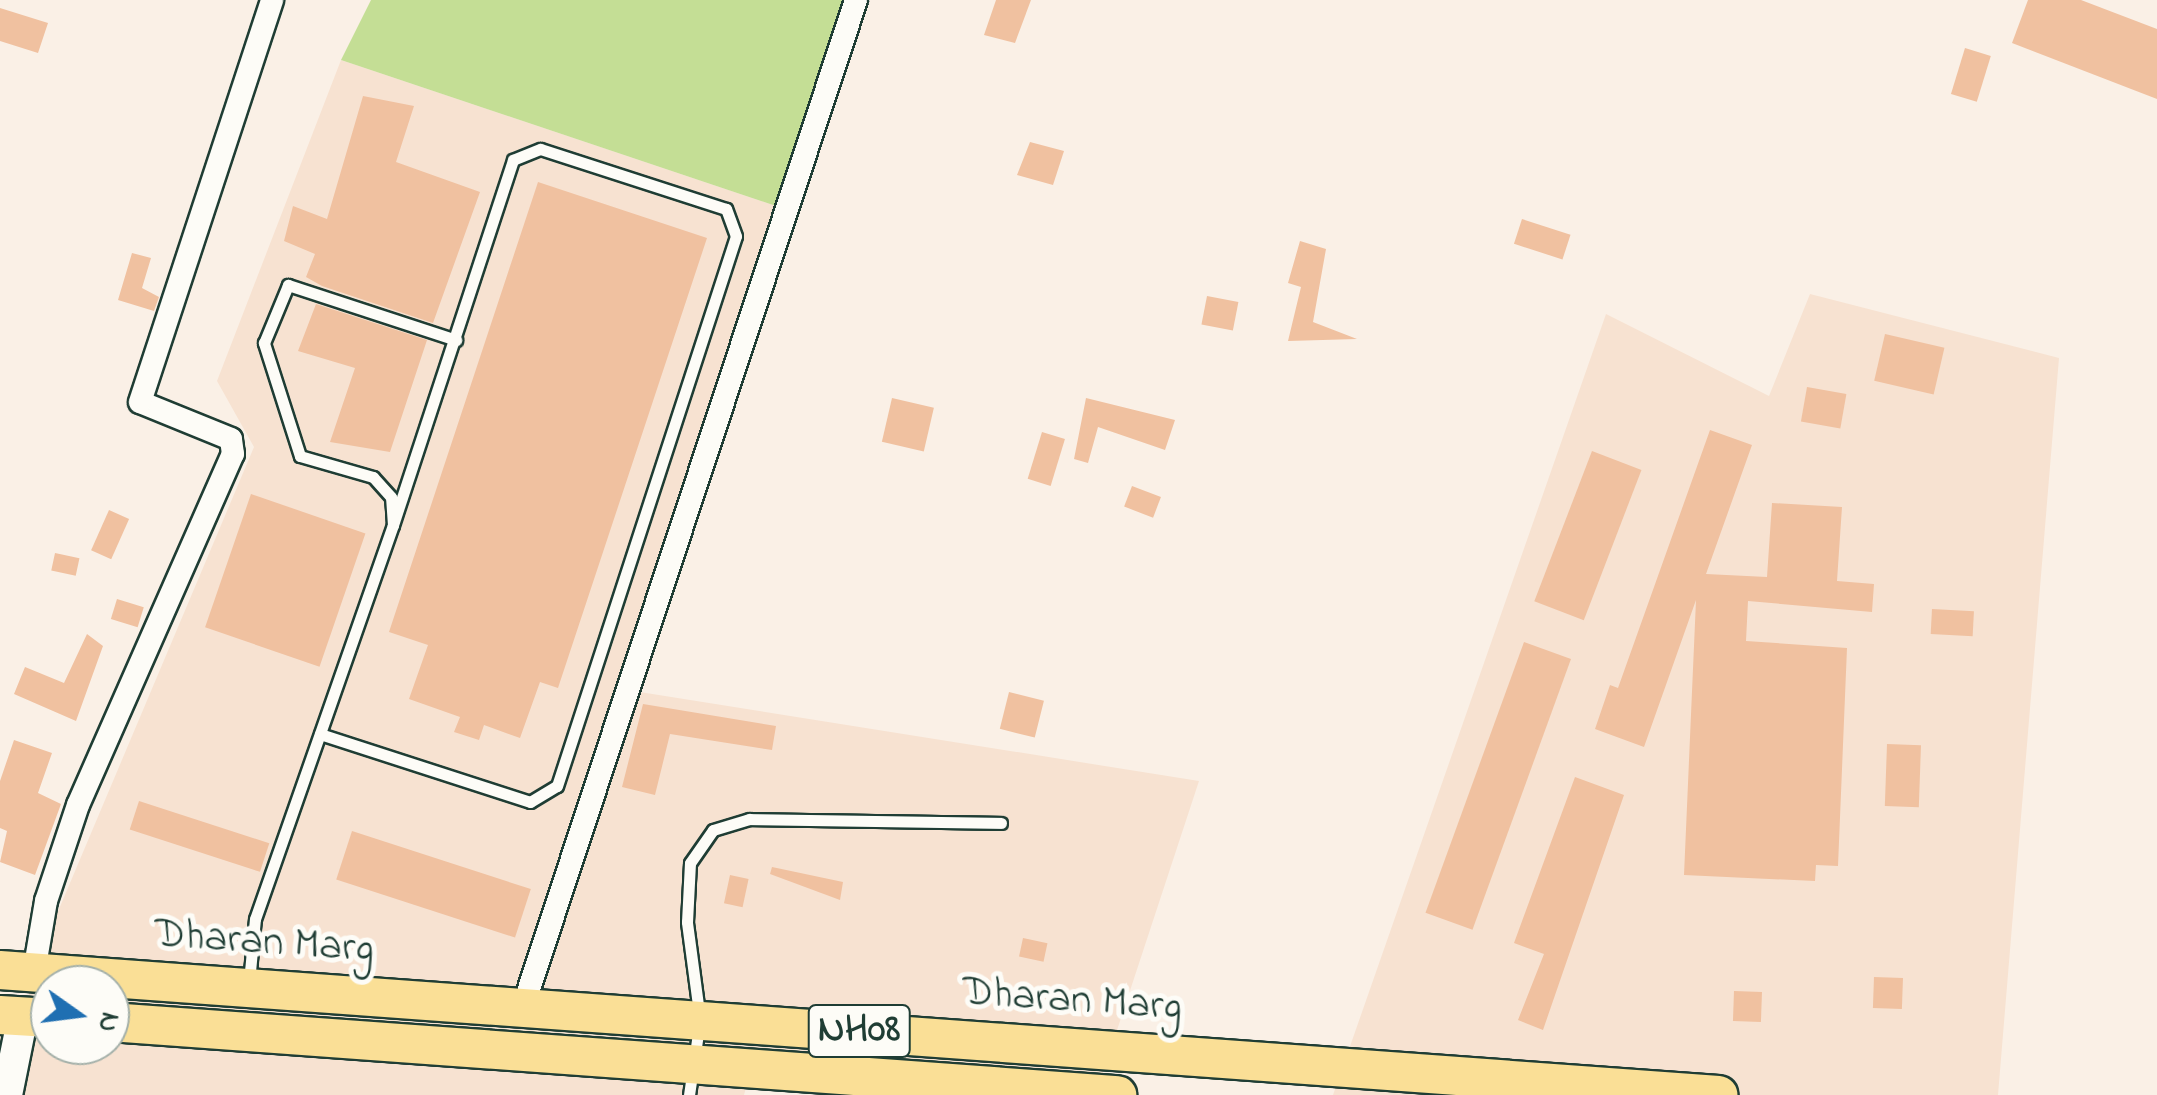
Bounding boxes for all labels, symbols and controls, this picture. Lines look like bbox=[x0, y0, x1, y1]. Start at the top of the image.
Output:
street label: Dharan Marg bbox=[152, 910, 376, 976]
north arrow bbox=[30, 965, 130, 1065]
street label: Dharan Marg bbox=[960, 968, 1184, 1034]
road number: NH08 bbox=[806, 996, 912, 1066]
text: N bbox=[85, 1008, 130, 1036]

